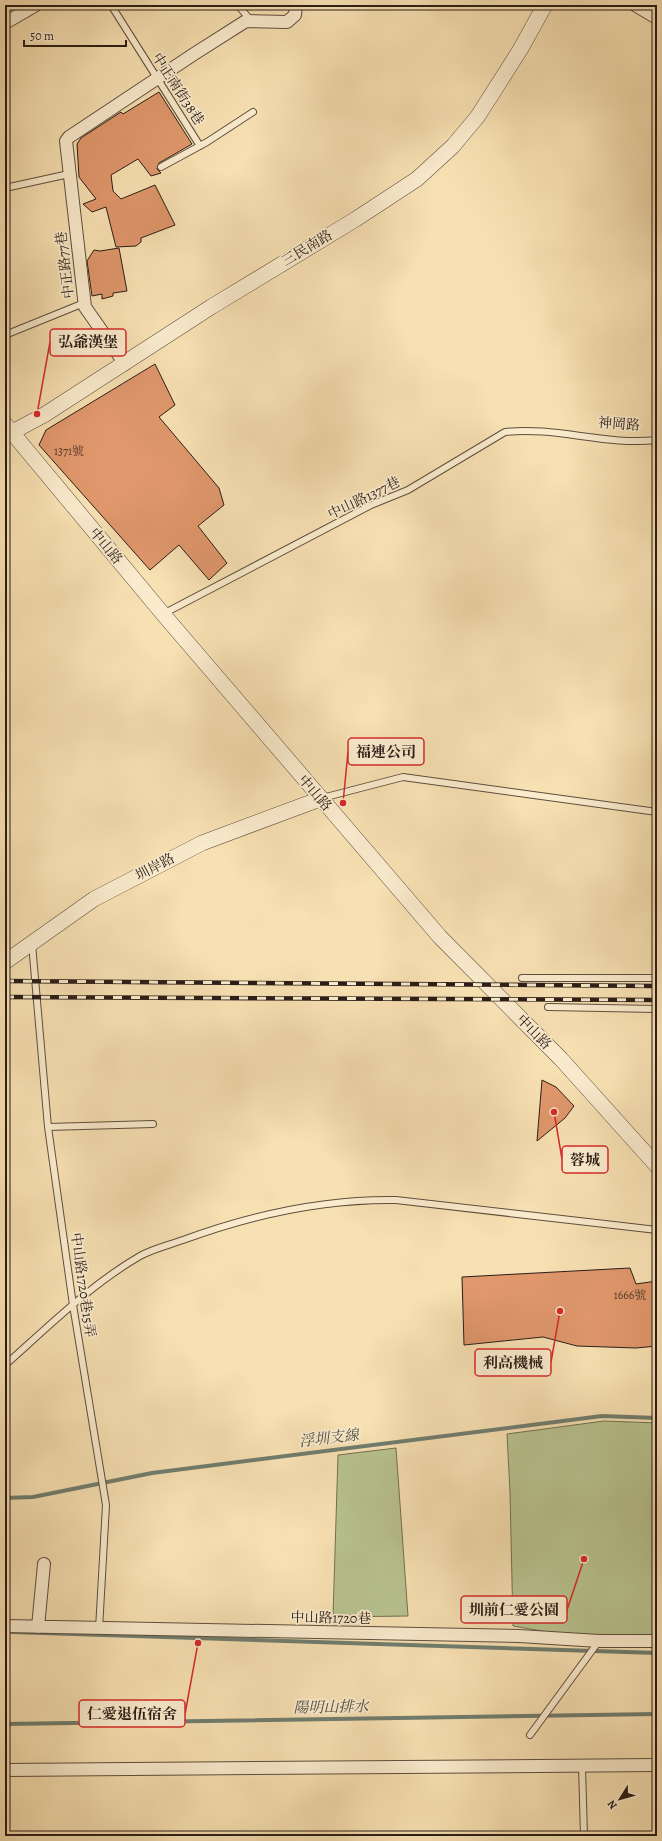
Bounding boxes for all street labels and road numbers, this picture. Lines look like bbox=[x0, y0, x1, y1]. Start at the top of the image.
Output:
street label: 中正南街38巷 bbox=[148, 49, 208, 129]
street label: 三民南路 bbox=[278, 225, 336, 271]
street label: 中正路77巷 bbox=[51, 230, 79, 300]
street label: 神岡路 bbox=[597, 413, 641, 435]
street label: 中山路1377巷 bbox=[325, 472, 403, 524]
street label: 中山路 bbox=[85, 524, 127, 568]
street label: 中山路 bbox=[294, 771, 336, 815]
street label: 圳岸路 bbox=[132, 849, 178, 885]
street label: 中山路 bbox=[512, 1010, 556, 1054]
street label: 中山路1720巷15弄 bbox=[66, 1231, 100, 1339]
street label: 中山路1720巷 bbox=[290, 1608, 372, 1628]

